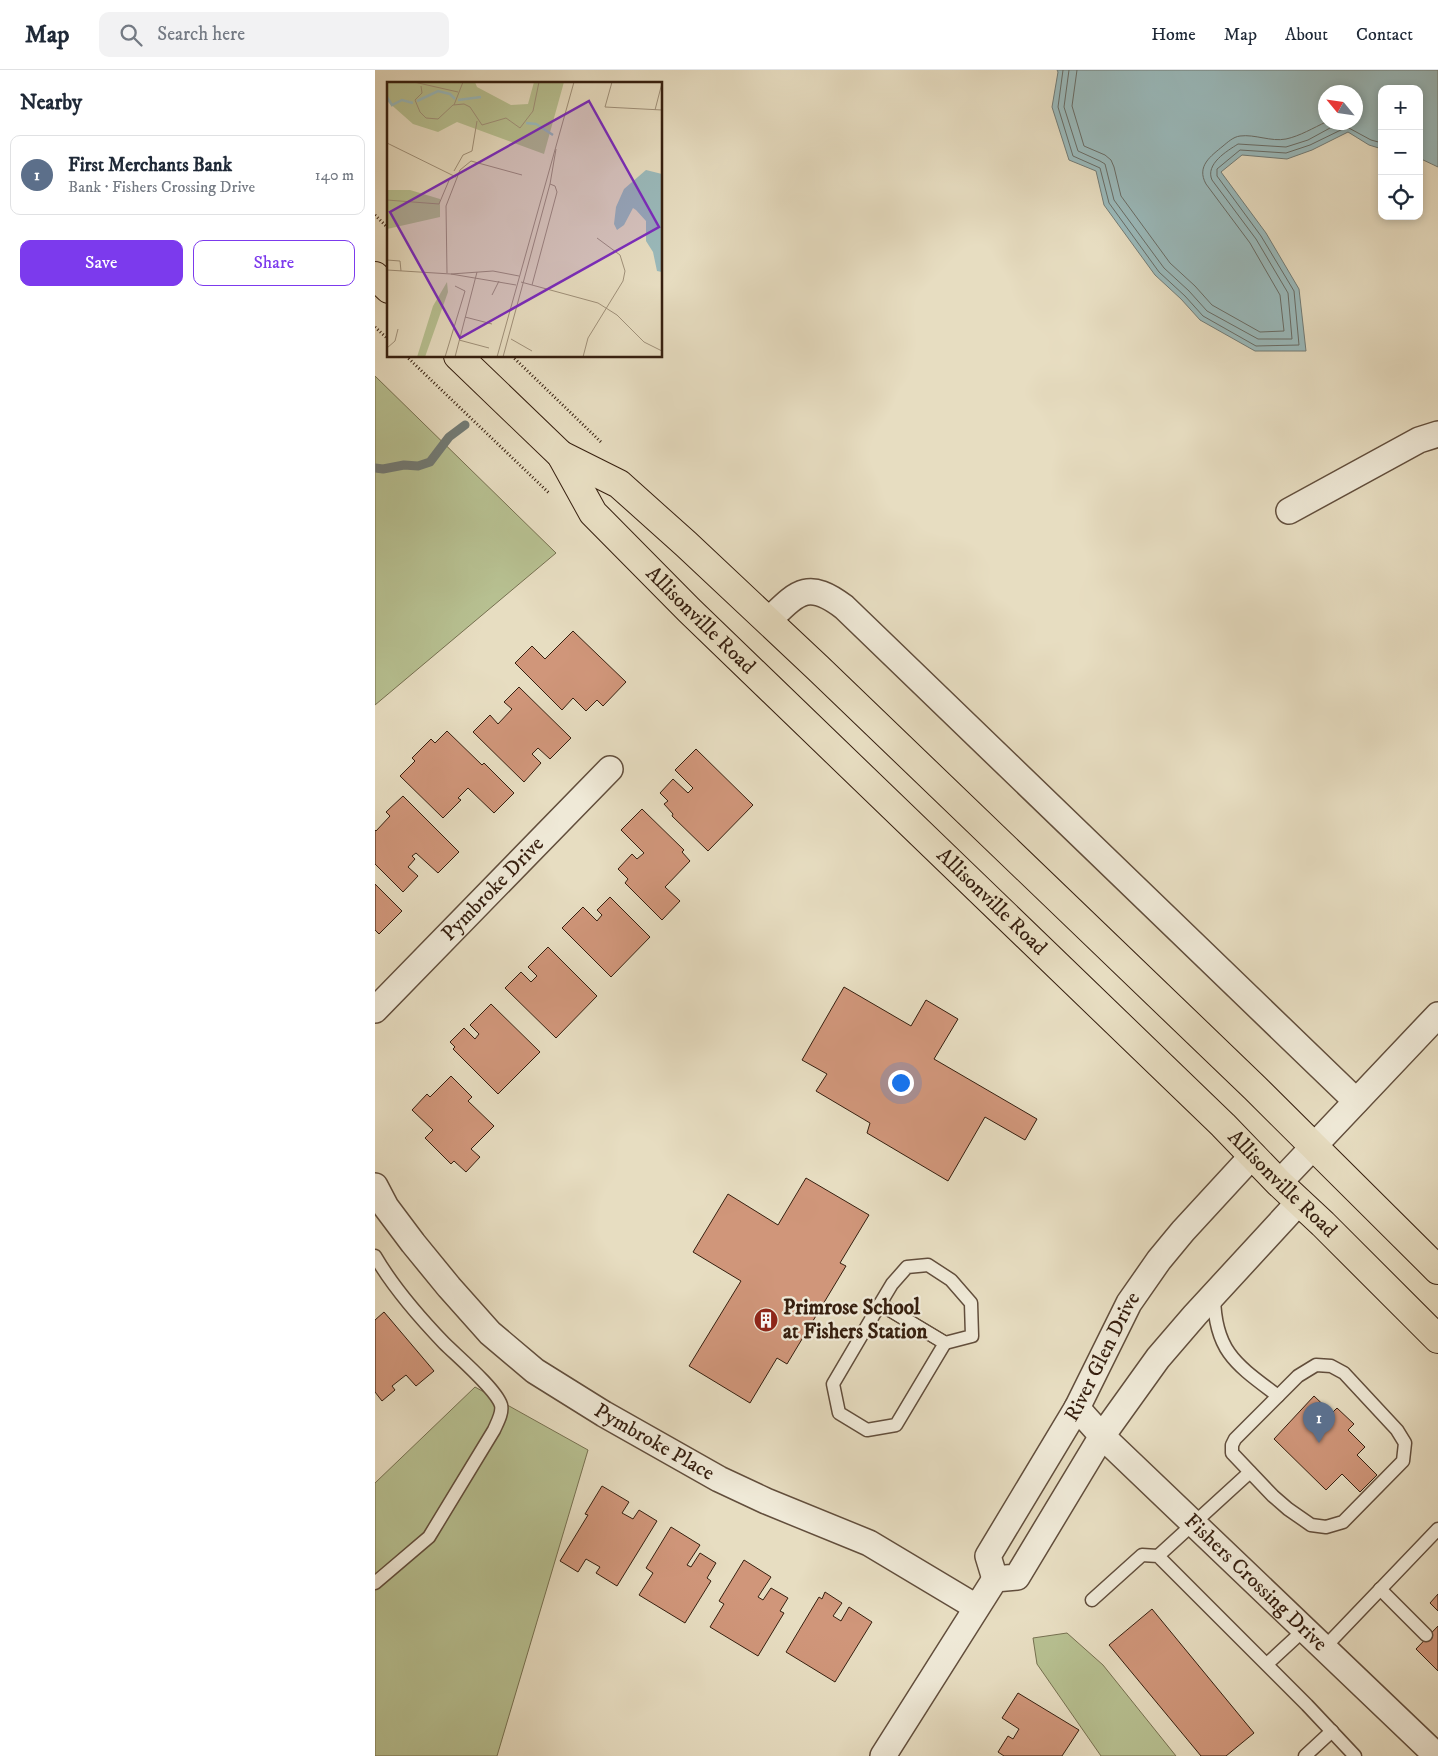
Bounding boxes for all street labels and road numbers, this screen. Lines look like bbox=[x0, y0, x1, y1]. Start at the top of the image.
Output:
street label: Allisonville Road bbox=[640, 561, 761, 680]
street label: Pymbroke Drive bbox=[436, 831, 550, 947]
street label: Allisonville Road bbox=[931, 843, 1053, 961]
street label: Allisonville Road bbox=[1222, 1124, 1343, 1244]
street label: River Glen Drive bbox=[1059, 1286, 1146, 1426]
street label: Pymbroke Place bbox=[589, 1398, 719, 1487]
street label: Fishers Crossing Drive bbox=[1179, 1508, 1333, 1657]

